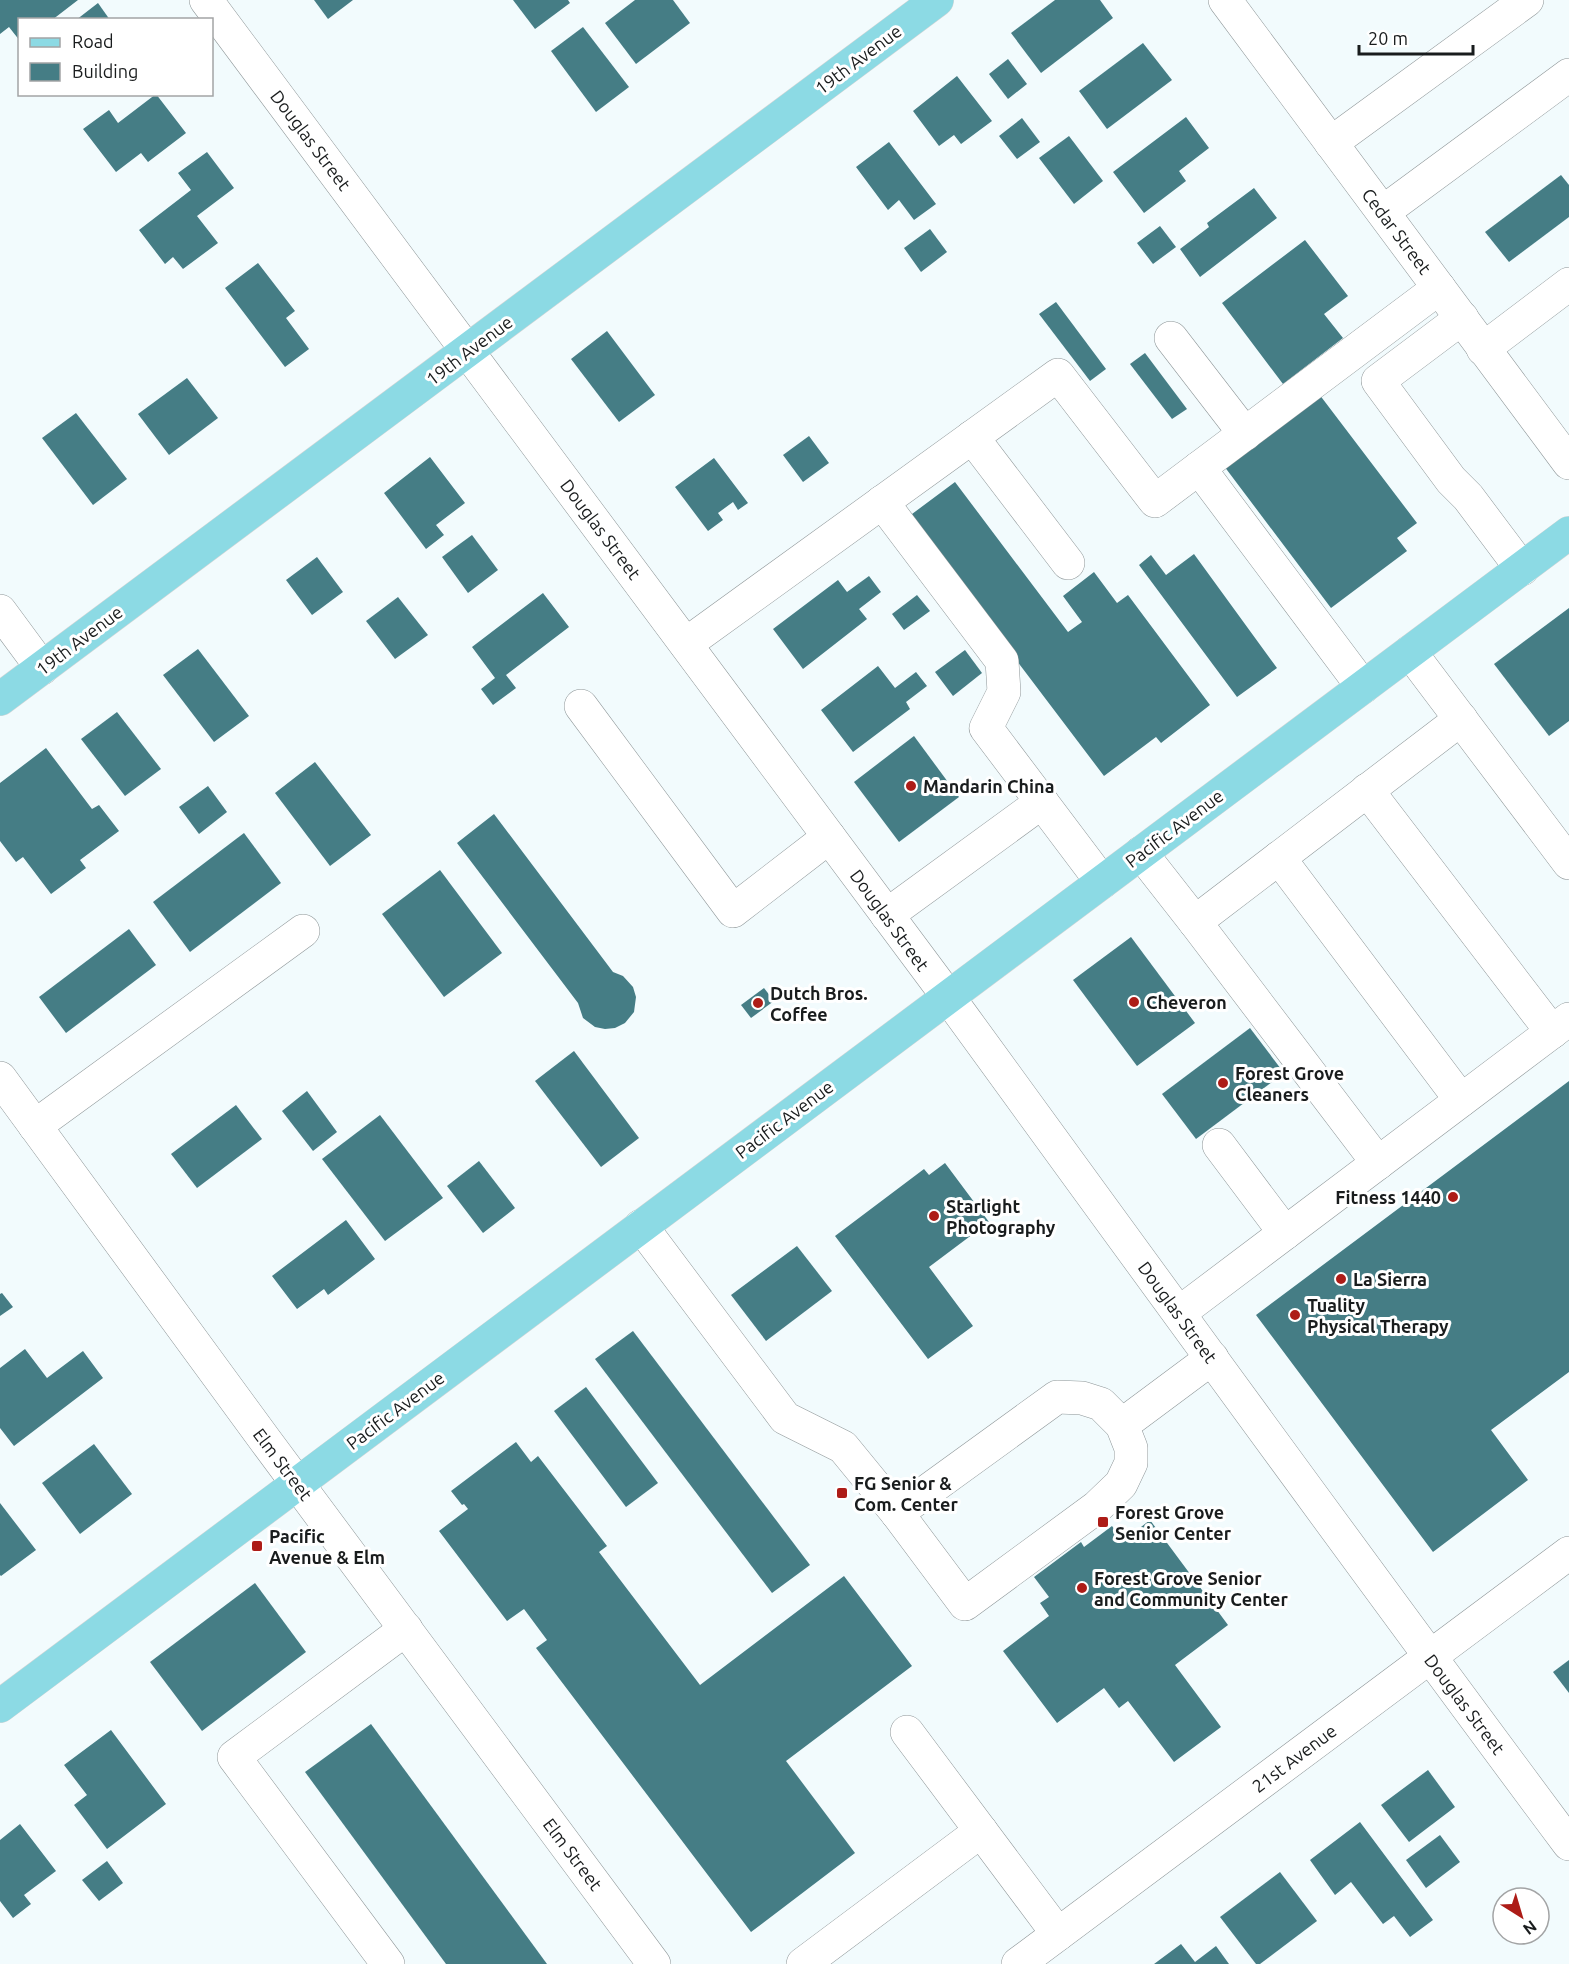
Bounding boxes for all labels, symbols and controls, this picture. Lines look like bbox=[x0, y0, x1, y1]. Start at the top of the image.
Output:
legend bbox=[18, 18, 213, 96]
scale bar bbox=[1359, 18, 1473, 56]
street label: 19th Avenue bbox=[811, 20, 905, 98]
text: 20 m bbox=[1368, 28, 1408, 48]
text: Road bbox=[72, 31, 114, 51]
text: Building bbox=[72, 61, 138, 81]
street label: Douglas Street bbox=[267, 86, 355, 194]
street label: Cedar Street bbox=[1358, 184, 1436, 278]
street label: 19th Avenue bbox=[422, 311, 516, 389]
street label: Douglas Street bbox=[557, 475, 645, 583]
street label: 19th Avenue bbox=[32, 601, 126, 679]
place label: Mandarin China bbox=[923, 776, 1054, 796]
marker: Mandarin China bbox=[904, 779, 918, 793]
street label: Pacific Avenue bbox=[1121, 785, 1227, 871]
street label: Douglas Street bbox=[847, 866, 933, 974]
place label: Dutch Bros. Coffee bbox=[770, 983, 868, 1024]
place label: Cheveron bbox=[1146, 992, 1227, 1012]
marker: Cheveron bbox=[1127, 995, 1141, 1009]
marker: Dutch Bros. Coffee bbox=[751, 996, 765, 1010]
place label: Forest Grove Cleaners bbox=[1235, 1063, 1344, 1104]
street label: Pacific Avenue bbox=[731, 1076, 837, 1162]
marker: Forest Grove Cleaners bbox=[1216, 1076, 1230, 1090]
place label: Fitness 1440 bbox=[1335, 1187, 1441, 1207]
marker: Fitness 1440 bbox=[1446, 1190, 1460, 1204]
place label: Starlight Photography bbox=[946, 1196, 1056, 1237]
marker: Starlight Photography bbox=[927, 1209, 941, 1223]
street label: Douglas Street bbox=[1135, 1258, 1221, 1366]
place label: La Sierra bbox=[1353, 1269, 1427, 1289]
marker: La Sierra bbox=[1334, 1272, 1348, 1286]
place label: Tuality Physical Therapy bbox=[1307, 1295, 1449, 1336]
marker: Tuality Physical Therapy bbox=[1288, 1308, 1302, 1322]
street label: Pacific Avenue bbox=[342, 1367, 448, 1453]
street label: Elm Street bbox=[250, 1424, 316, 1504]
place label: FG Senior & Com. Center bbox=[854, 1473, 958, 1514]
marker: FG Senior & Com. Center bbox=[835, 1486, 849, 1500]
place label: Forest Grove Senior Center bbox=[1115, 1502, 1232, 1543]
marker: Forest Grove Senior Center bbox=[1096, 1515, 1110, 1529]
place label: Pacific Avenue & Elm bbox=[269, 1526, 385, 1567]
marker: Pacific Avenue & Elm bbox=[250, 1539, 264, 1553]
place label: Forest Grove Senior and Community Center bbox=[1094, 1568, 1288, 1609]
marker: Forest Grove Senior and Community Center bbox=[1075, 1581, 1089, 1595]
street label: Douglas Street bbox=[1421, 1650, 1509, 1758]
street label: 21st Avenue bbox=[1248, 1720, 1340, 1796]
street label: Elm Street bbox=[540, 1814, 606, 1894]
north arrow bbox=[1491, 1886, 1551, 1946]
text: N bbox=[1520, 1917, 1540, 1939]

